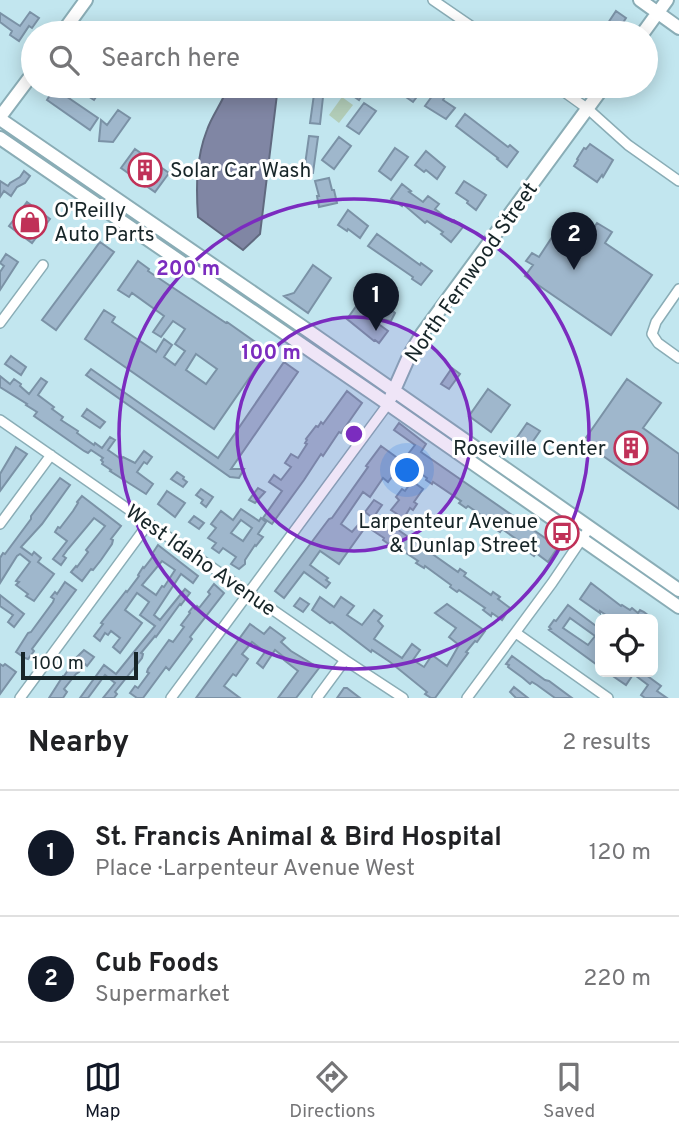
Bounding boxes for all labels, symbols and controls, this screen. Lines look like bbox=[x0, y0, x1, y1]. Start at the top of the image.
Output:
search box bbox=[21, 21, 658, 98]
icon: search bbox=[45, 41, 83, 79]
text: Search here bbox=[101, 43, 240, 76]
building icon: Solar Car Wash bbox=[126, 151, 164, 189]
place label: Solar Car Wash bbox=[170, 158, 311, 185]
street label: North Fernwood Street bbox=[400, 177, 545, 368]
place label: O'Reilly Auto Parts bbox=[54, 198, 155, 249]
shop icon: O'Reilly Auto Parts bbox=[11, 203, 49, 241]
pin: 2 bbox=[551, 212, 597, 270]
text: 200 m bbox=[156, 256, 220, 283]
pin: 1 bbox=[353, 273, 399, 331]
text: 100 m bbox=[241, 340, 301, 367]
centre of rings bbox=[342, 422, 366, 446]
building icon: Roseville Center bbox=[612, 429, 650, 467]
place label: Roseville Center bbox=[453, 436, 606, 463]
your location bbox=[390, 453, 424, 487]
street label: West Idaho Avenue bbox=[120, 499, 281, 623]
place label: Larpenteur Avenue & Dunlap Street bbox=[358, 509, 538, 560]
bus stop icon: Larpenteur Avenue & Dunlap Street bbox=[543, 514, 581, 552]
map controls bbox=[595, 614, 658, 677]
button: locate bbox=[595, 614, 658, 677]
scale bar bbox=[21, 649, 138, 681]
text: 100 m bbox=[32, 652, 84, 676]
text: Nearby bbox=[28, 725, 129, 762]
text: 2 results bbox=[562, 729, 651, 758]
text: St. Francis Animal & Bird Hospital bbox=[95, 822, 502, 855]
text: 1 bbox=[46, 839, 56, 868]
text: 120 m bbox=[589, 839, 651, 868]
text: Place · Larpenteur Avenue West bbox=[95, 855, 415, 884]
text: Cub Foods bbox=[95, 948, 219, 981]
text: 2 bbox=[44, 965, 58, 994]
text: 220 m bbox=[583, 965, 651, 994]
text: Supermarket bbox=[95, 981, 230, 1010]
tab: Map bbox=[84, 1058, 122, 1124]
tab: Directions bbox=[289, 1058, 376, 1124]
tab: Saved bbox=[543, 1058, 595, 1124]

